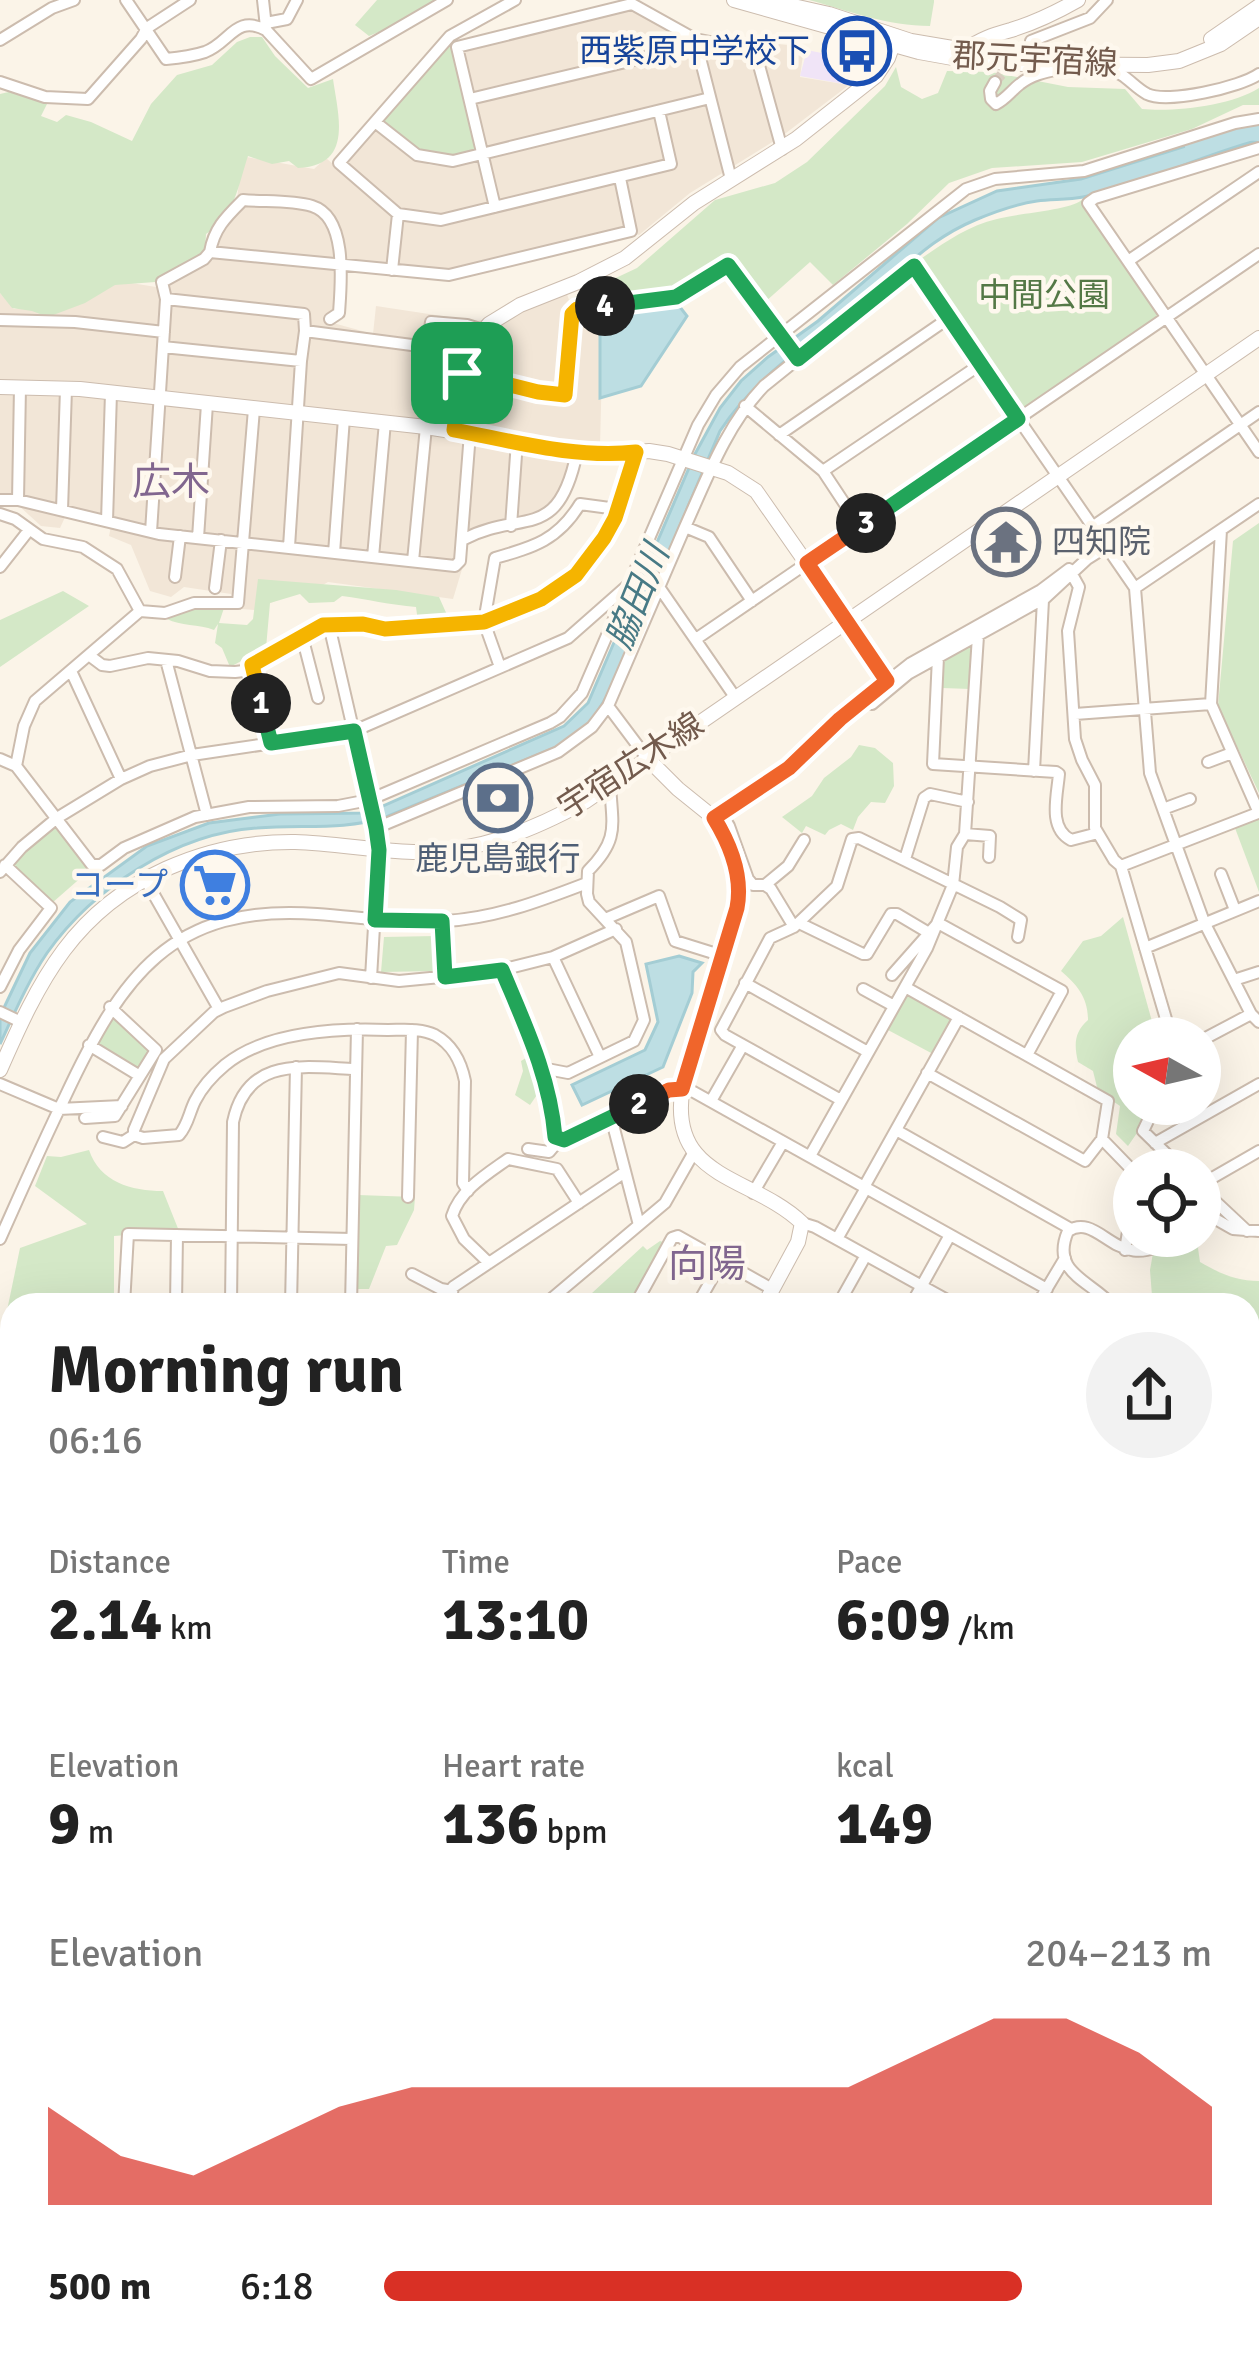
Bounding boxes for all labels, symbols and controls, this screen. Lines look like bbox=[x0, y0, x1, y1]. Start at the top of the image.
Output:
bus stop icon: 西紫原中学校下 bbox=[822, 16, 892, 86]
place label: 西紫原中学校下 bbox=[579, 31, 810, 72]
street label: 郡元宇宿線 bbox=[952, 35, 1118, 85]
park label: 中間公園 bbox=[978, 275, 1110, 316]
pin: 4 bbox=[575, 276, 635, 336]
text: 4 bbox=[596, 285, 614, 326]
pin bbox=[411, 322, 513, 424]
icon: arrive bbox=[429, 340, 495, 406]
district label: 広木 bbox=[132, 458, 210, 506]
pin: 3 bbox=[836, 493, 896, 553]
text: 3 bbox=[857, 502, 875, 543]
temple icon: 四知院 bbox=[971, 507, 1041, 577]
place label: 四知院 bbox=[1052, 522, 1151, 563]
water label: 脇田川 bbox=[597, 535, 681, 656]
pin: 1 bbox=[231, 673, 291, 733]
text: 1 bbox=[252, 682, 270, 723]
street label: 宇宿広木線 bbox=[551, 704, 711, 828]
bank icon: 鹿児島銀行 bbox=[463, 763, 533, 833]
place label: 鹿児島銀行 bbox=[416, 839, 581, 880]
supermarket icon: コープ bbox=[180, 850, 250, 920]
place label: コープ bbox=[71, 865, 168, 906]
north arrow bbox=[1113, 1017, 1221, 1125]
map controls bbox=[1113, 1017, 1221, 1257]
pin: 2 bbox=[609, 1074, 669, 1134]
text: 2 bbox=[630, 1083, 648, 1124]
button: locate bbox=[1113, 1149, 1221, 1257]
district label: 向陽 bbox=[668, 1240, 746, 1288]
text: Morning run bbox=[48, 1330, 404, 1411]
button: share bbox=[1086, 1332, 1212, 1458]
text: 06:16 bbox=[48, 1416, 143, 1464]
text: Distance bbox=[48, 1542, 171, 1583]
text: Time bbox=[442, 1542, 510, 1583]
text: Pace bbox=[836, 1542, 902, 1583]
text: 2.14 bbox=[48, 1583, 162, 1657]
text: 13:10 bbox=[442, 1583, 589, 1657]
text: 6:09 bbox=[836, 1583, 951, 1657]
text: km bbox=[162, 1608, 213, 1649]
text: /km bbox=[951, 1608, 1015, 1649]
text: Elevation bbox=[48, 1746, 179, 1787]
text: Heart rate bbox=[442, 1746, 585, 1787]
text: kcal bbox=[836, 1746, 894, 1787]
text: 9 bbox=[48, 1787, 80, 1861]
text: 136 bbox=[442, 1787, 539, 1861]
text: 149 bbox=[836, 1787, 933, 1861]
text: m bbox=[80, 1812, 114, 1853]
text: bpm bbox=[539, 1812, 608, 1853]
text: Elevation bbox=[48, 1929, 203, 1977]
text: 204–213 m bbox=[1025, 1929, 1212, 1977]
text: 500 m bbox=[48, 2262, 151, 2310]
text: 6:18 bbox=[240, 2262, 314, 2310]

